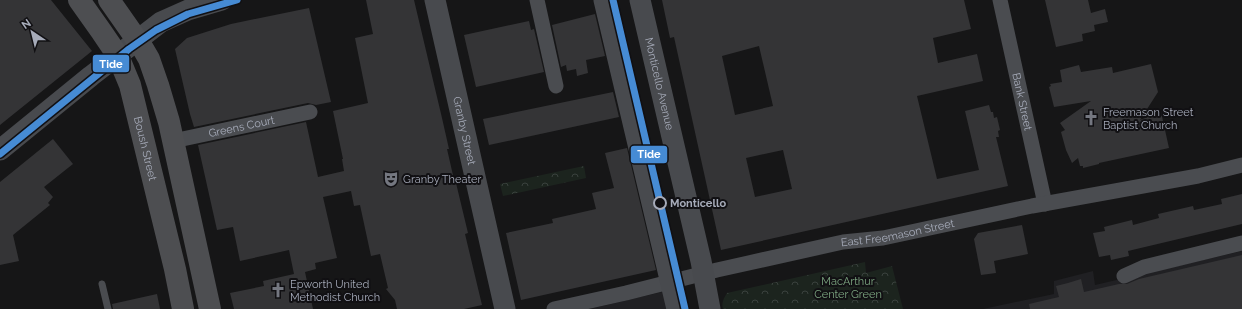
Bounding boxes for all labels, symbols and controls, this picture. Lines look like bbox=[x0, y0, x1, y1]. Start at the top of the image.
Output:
north arrow bbox=[12, 12, 52, 52]
text: N bbox=[19, 16, 34, 32]
street label: Monticello Avenue bbox=[642, 36, 676, 132]
line badge: Tide bbox=[92, 54, 130, 73]
text: Tide bbox=[99, 58, 123, 71]
street label: Bank Street bbox=[1009, 71, 1035, 132]
street label: Granby Street bbox=[450, 95, 478, 167]
place label: Freemason Street Baptist Church bbox=[1103, 106, 1194, 132]
church icon: Freemason Street Baptist Church bbox=[1082, 109, 1100, 127]
street label: Greens Court bbox=[207, 114, 276, 140]
street label: Boush Street bbox=[131, 115, 159, 182]
line badge: Tide bbox=[630, 145, 668, 164]
text: Tide bbox=[637, 148, 661, 161]
theatre icon: Granby Theater bbox=[382, 170, 400, 188]
place label: Granby Theater bbox=[403, 173, 481, 186]
marker: Monticello bbox=[653, 196, 667, 210]
place label: Monticello bbox=[670, 197, 726, 210]
street label: East Freemason Street bbox=[840, 217, 956, 249]
park label: MacArthur Center Green bbox=[814, 275, 882, 301]
place label: Epworth United Methodist Church bbox=[290, 278, 380, 304]
church icon: Epworth United Methodist Church bbox=[269, 281, 287, 299]

